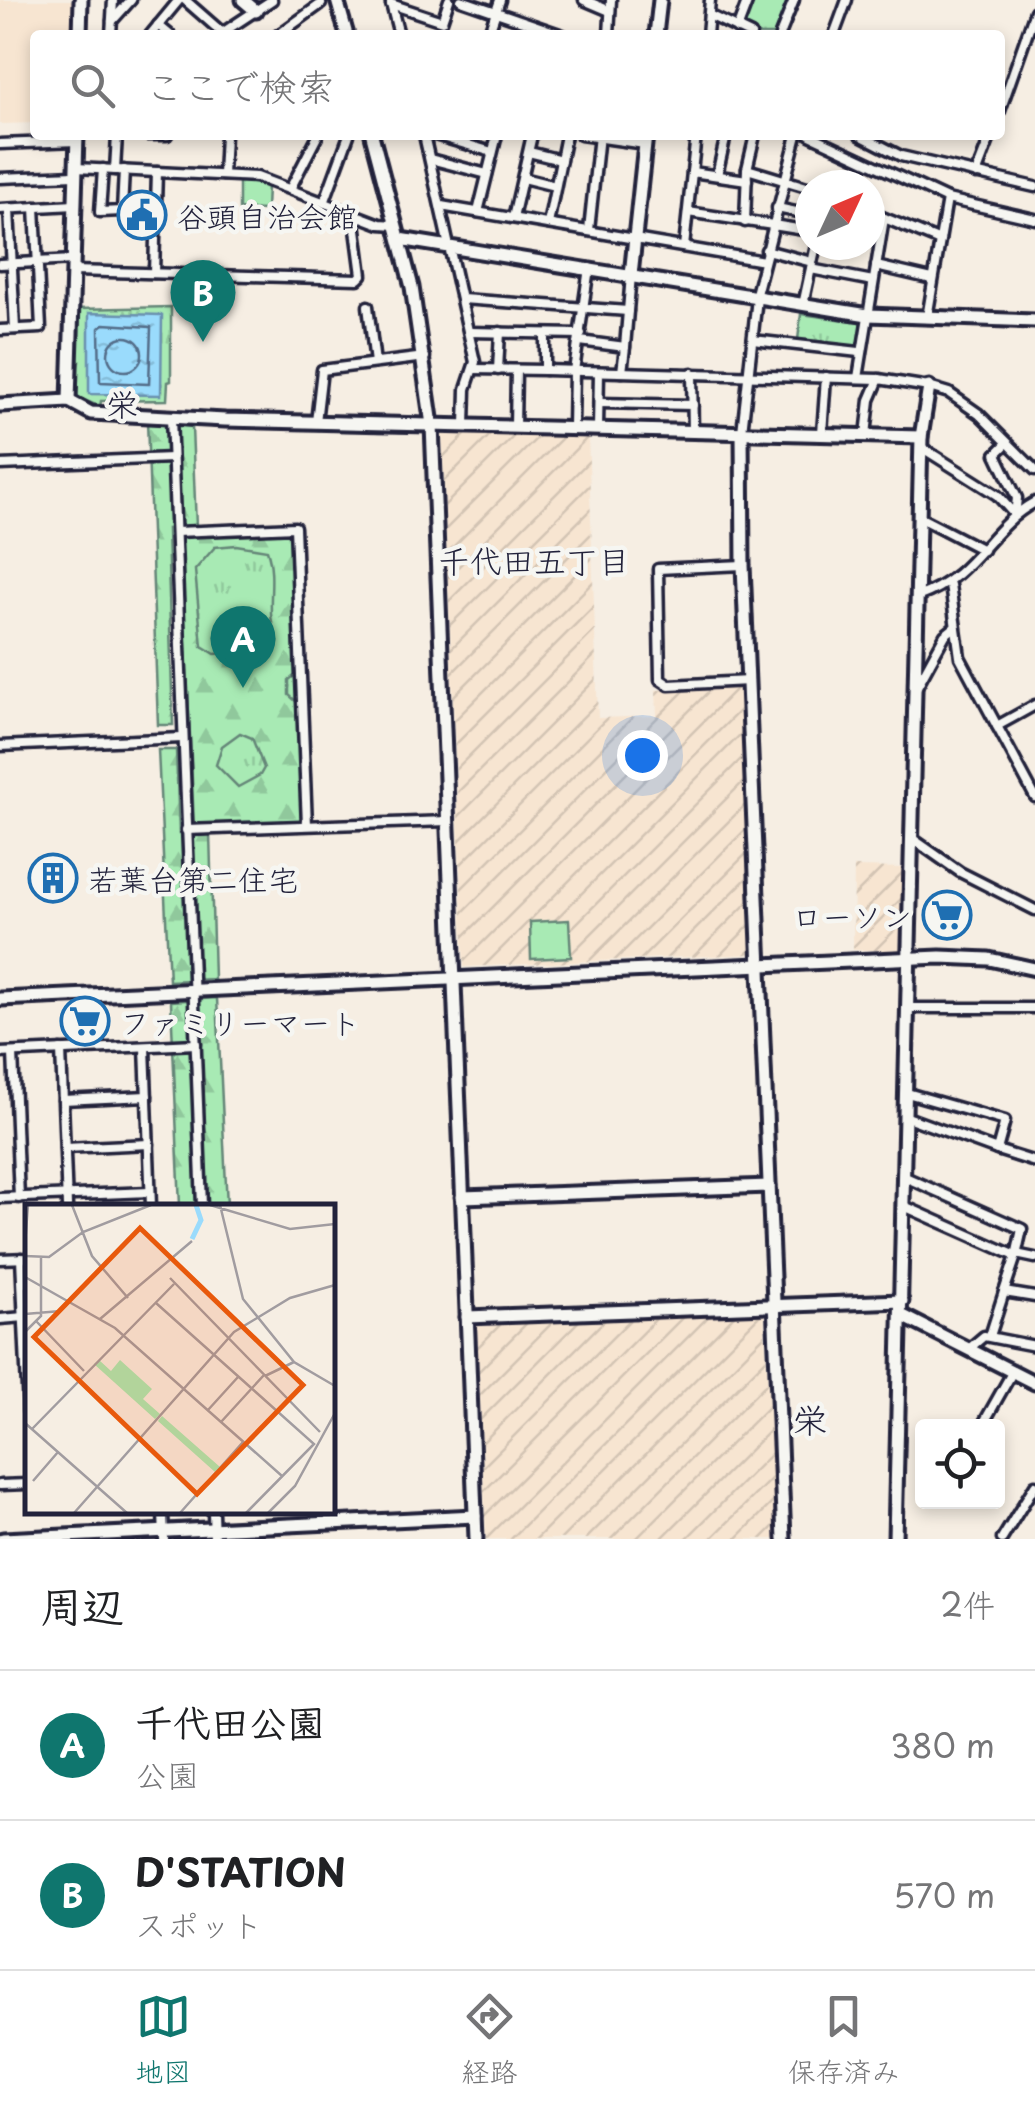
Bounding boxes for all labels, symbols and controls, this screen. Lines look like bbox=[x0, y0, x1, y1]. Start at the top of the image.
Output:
search box bbox=[30, 30, 1005, 140]
text: ここで検索 bbox=[145, 57, 335, 114]
icon: search bbox=[65, 58, 120, 113]
north arrow bbox=[795, 170, 885, 260]
public building icon: 谷頭自治会館 bbox=[116, 189, 168, 241]
place label: 谷頭自治会館 bbox=[177, 193, 357, 238]
pin: B bbox=[170, 260, 236, 342]
district label: 栄 bbox=[106, 379, 138, 427]
district label: 千代田五丁目 bbox=[438, 536, 630, 584]
pin: A bbox=[210, 606, 276, 688]
your location bbox=[617, 730, 668, 781]
building icon: 若葉台第二住宅 bbox=[27, 852, 79, 904]
place label: 若葉台第二住宅 bbox=[88, 856, 298, 901]
supermarket icon: ローソン bbox=[921, 889, 973, 941]
place label: ローソン bbox=[792, 893, 912, 938]
supermarket icon: ファミリーマート bbox=[59, 995, 111, 1047]
place label: ファミリーマート bbox=[120, 999, 361, 1044]
inset map bbox=[25, 1204, 335, 1514]
district label: 栄 bbox=[792, 1392, 828, 1445]
map controls bbox=[915, 1419, 1005, 1509]
button: locate bbox=[915, 1419, 1005, 1509]
text: 周辺 bbox=[40, 1573, 124, 1636]
text: 2件 bbox=[940, 1580, 995, 1628]
text: 千代田公園 bbox=[135, 1693, 325, 1750]
text: A bbox=[60, 1721, 85, 1769]
text: 380 m bbox=[890, 1721, 995, 1769]
text: 公園 bbox=[135, 1750, 199, 1798]
text: D'STATION bbox=[135, 1843, 346, 1900]
text: B bbox=[62, 1871, 83, 1919]
text: 570 m bbox=[893, 1871, 995, 1919]
text: スポット bbox=[135, 1900, 263, 1948]
tab: 地図 bbox=[135, 1989, 191, 2092]
tab: 経路 bbox=[461, 1989, 518, 2092]
tab: 保存済み bbox=[788, 1989, 900, 2092]

